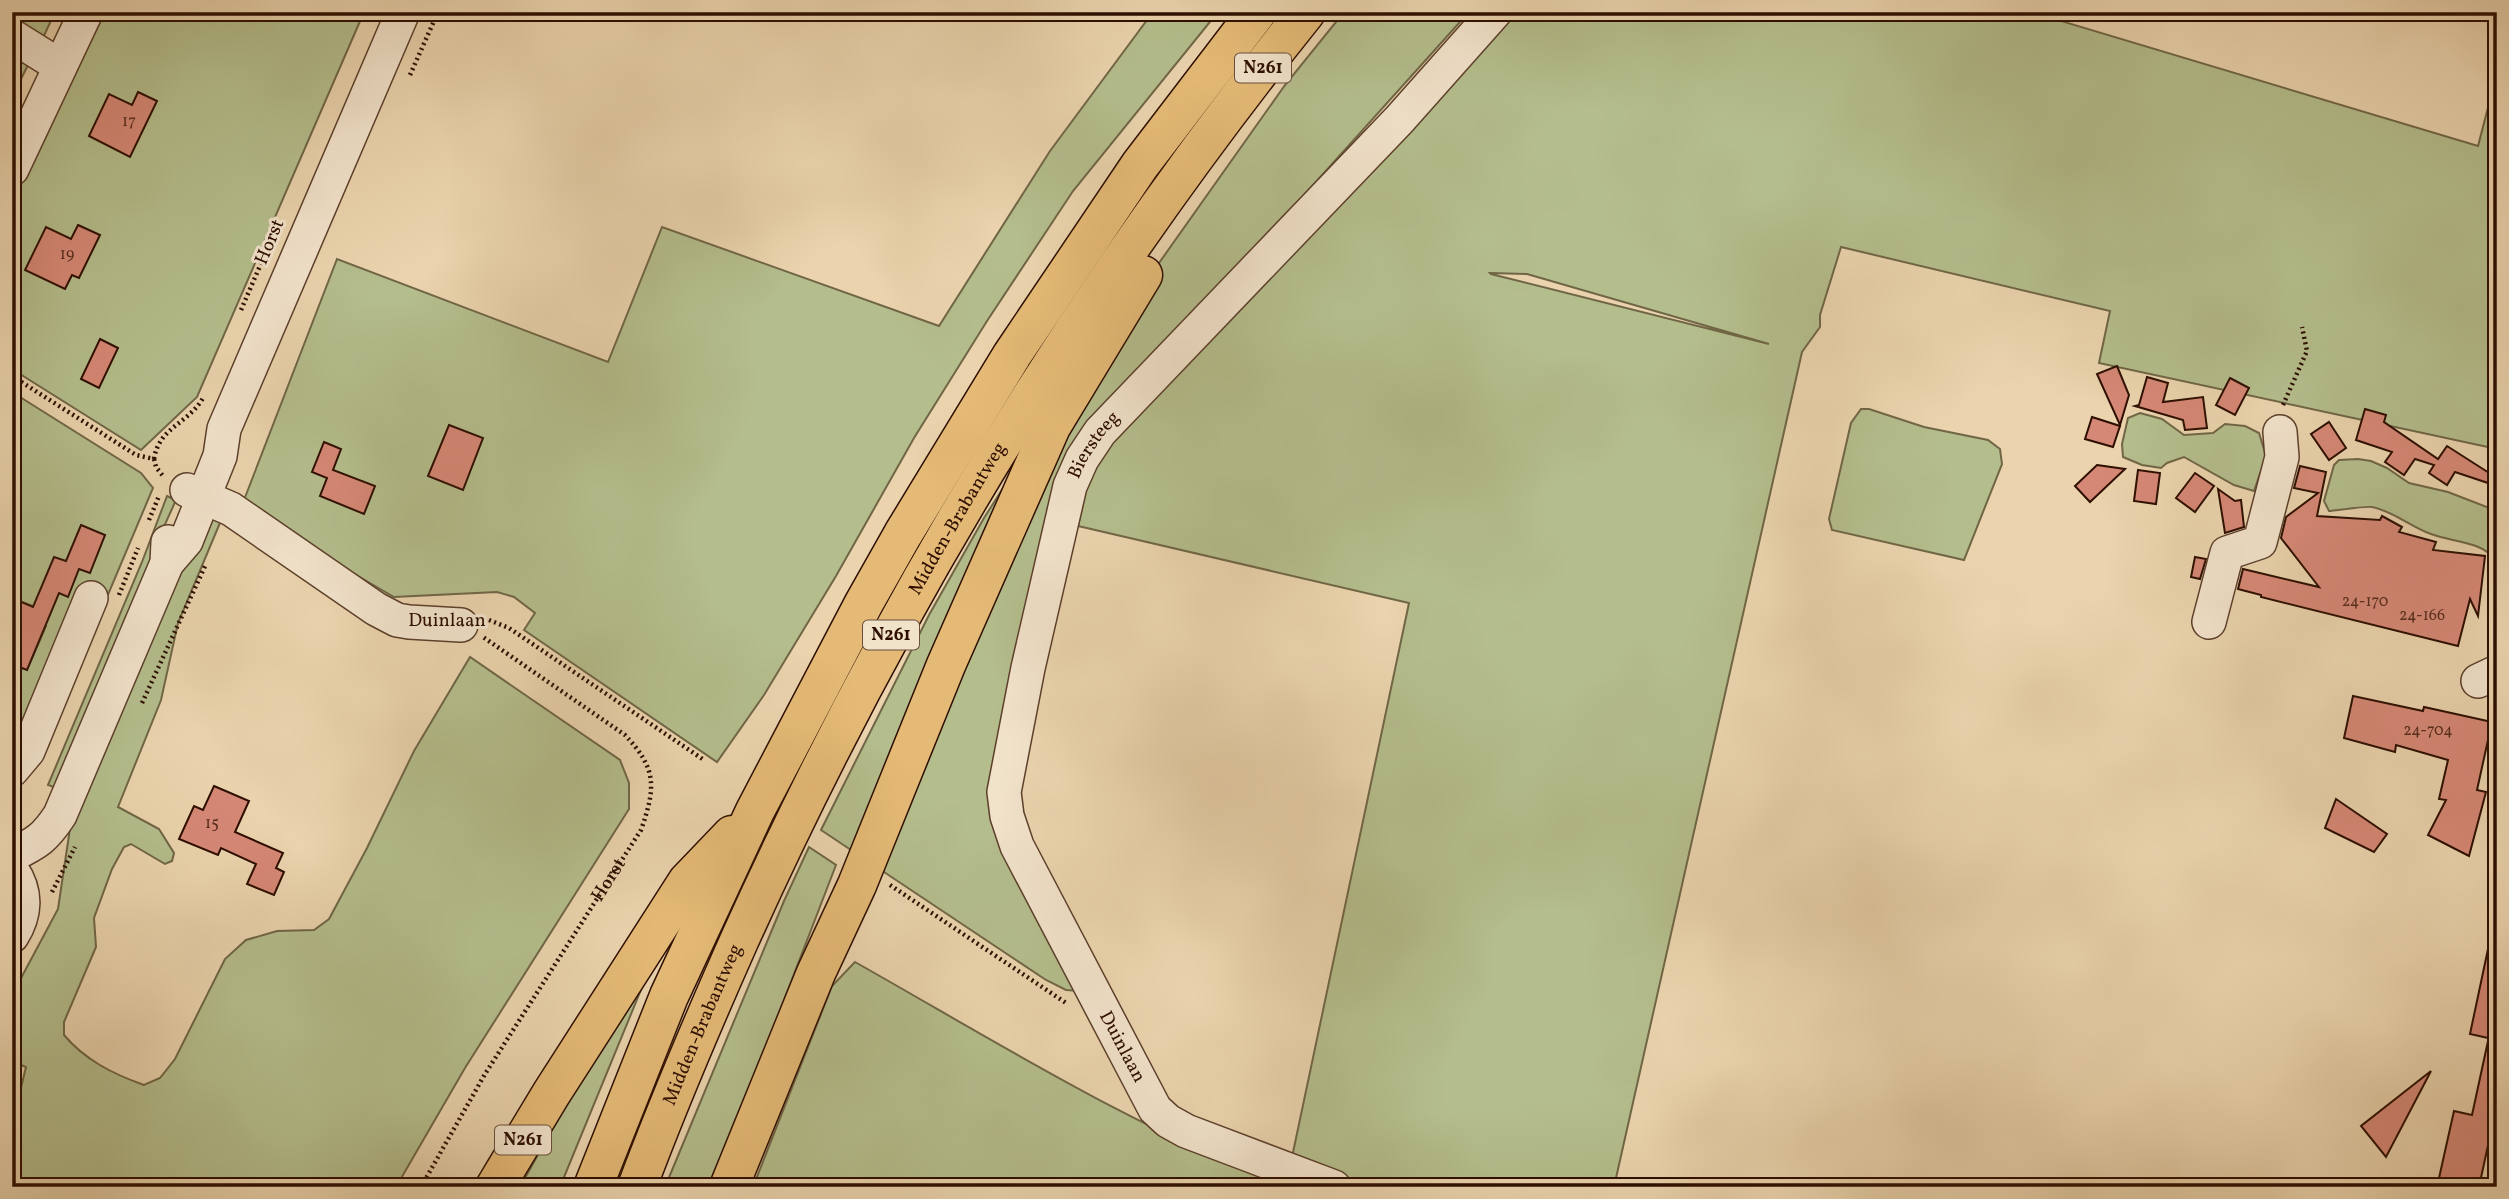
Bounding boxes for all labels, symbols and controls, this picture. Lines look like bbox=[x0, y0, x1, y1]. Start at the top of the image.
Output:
road number: N261 bbox=[1235, 54, 1291, 82]
house number: 17 bbox=[122, 111, 136, 133]
street label: Horst bbox=[249, 215, 291, 269]
house number: 19 bbox=[60, 244, 74, 266]
street label: Biersteeg bbox=[1062, 406, 1126, 483]
street label: Midden-Brabantweg bbox=[903, 438, 1013, 600]
house number: 24-170 bbox=[2342, 591, 2388, 613]
house number: 24-166 bbox=[2399, 605, 2445, 627]
street label: Duinlaan bbox=[408, 608, 486, 634]
road number: N261 bbox=[863, 620, 919, 650]
house number: 24-704 bbox=[2403, 720, 2453, 742]
house number: 15 bbox=[205, 813, 219, 835]
street label: Horst bbox=[585, 853, 633, 907]
street label: Midden-Brabantweg bbox=[657, 940, 749, 1109]
street label: Duinlaan bbox=[1092, 1007, 1152, 1087]
road number: N261 bbox=[495, 1126, 551, 1154]

